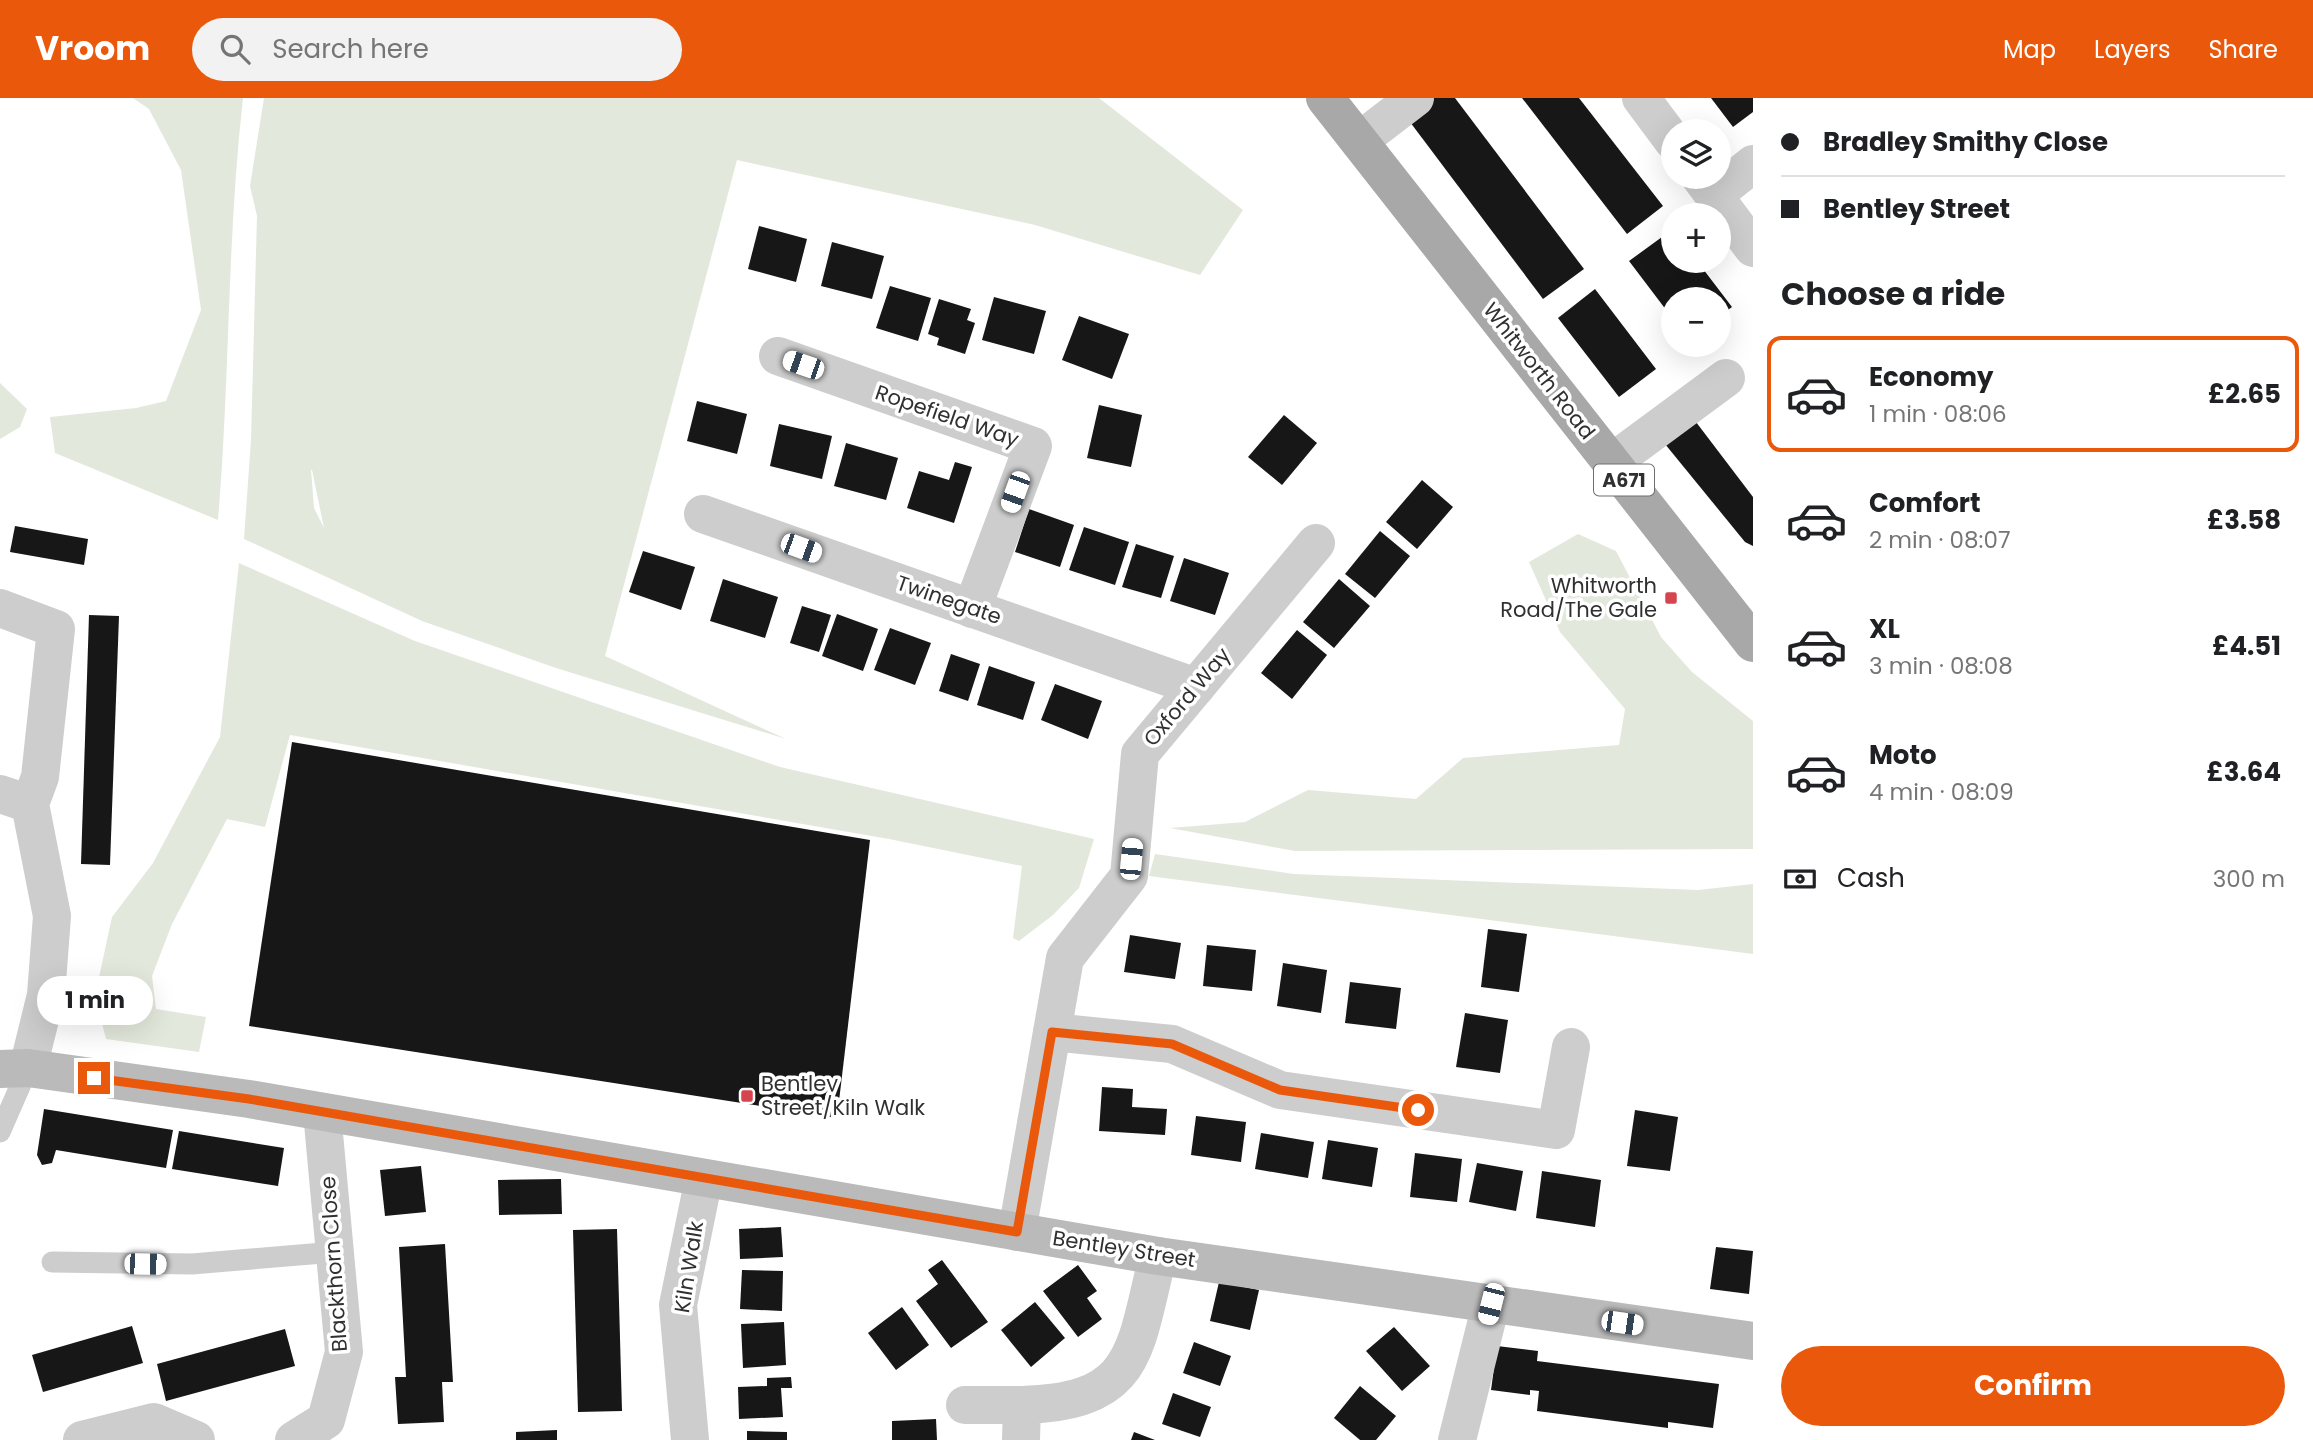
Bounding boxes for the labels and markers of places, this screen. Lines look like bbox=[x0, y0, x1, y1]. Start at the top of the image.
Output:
place label: Whitworth Road/The Gale bbox=[1500, 571, 1657, 624]
marker: Whitworth Road/The Gale bbox=[1663, 590, 1679, 606]
place label: Bentley Street/Kiln Walk bbox=[761, 1069, 925, 1122]
marker: Bentley Street/Kiln Walk bbox=[739, 1088, 755, 1104]

